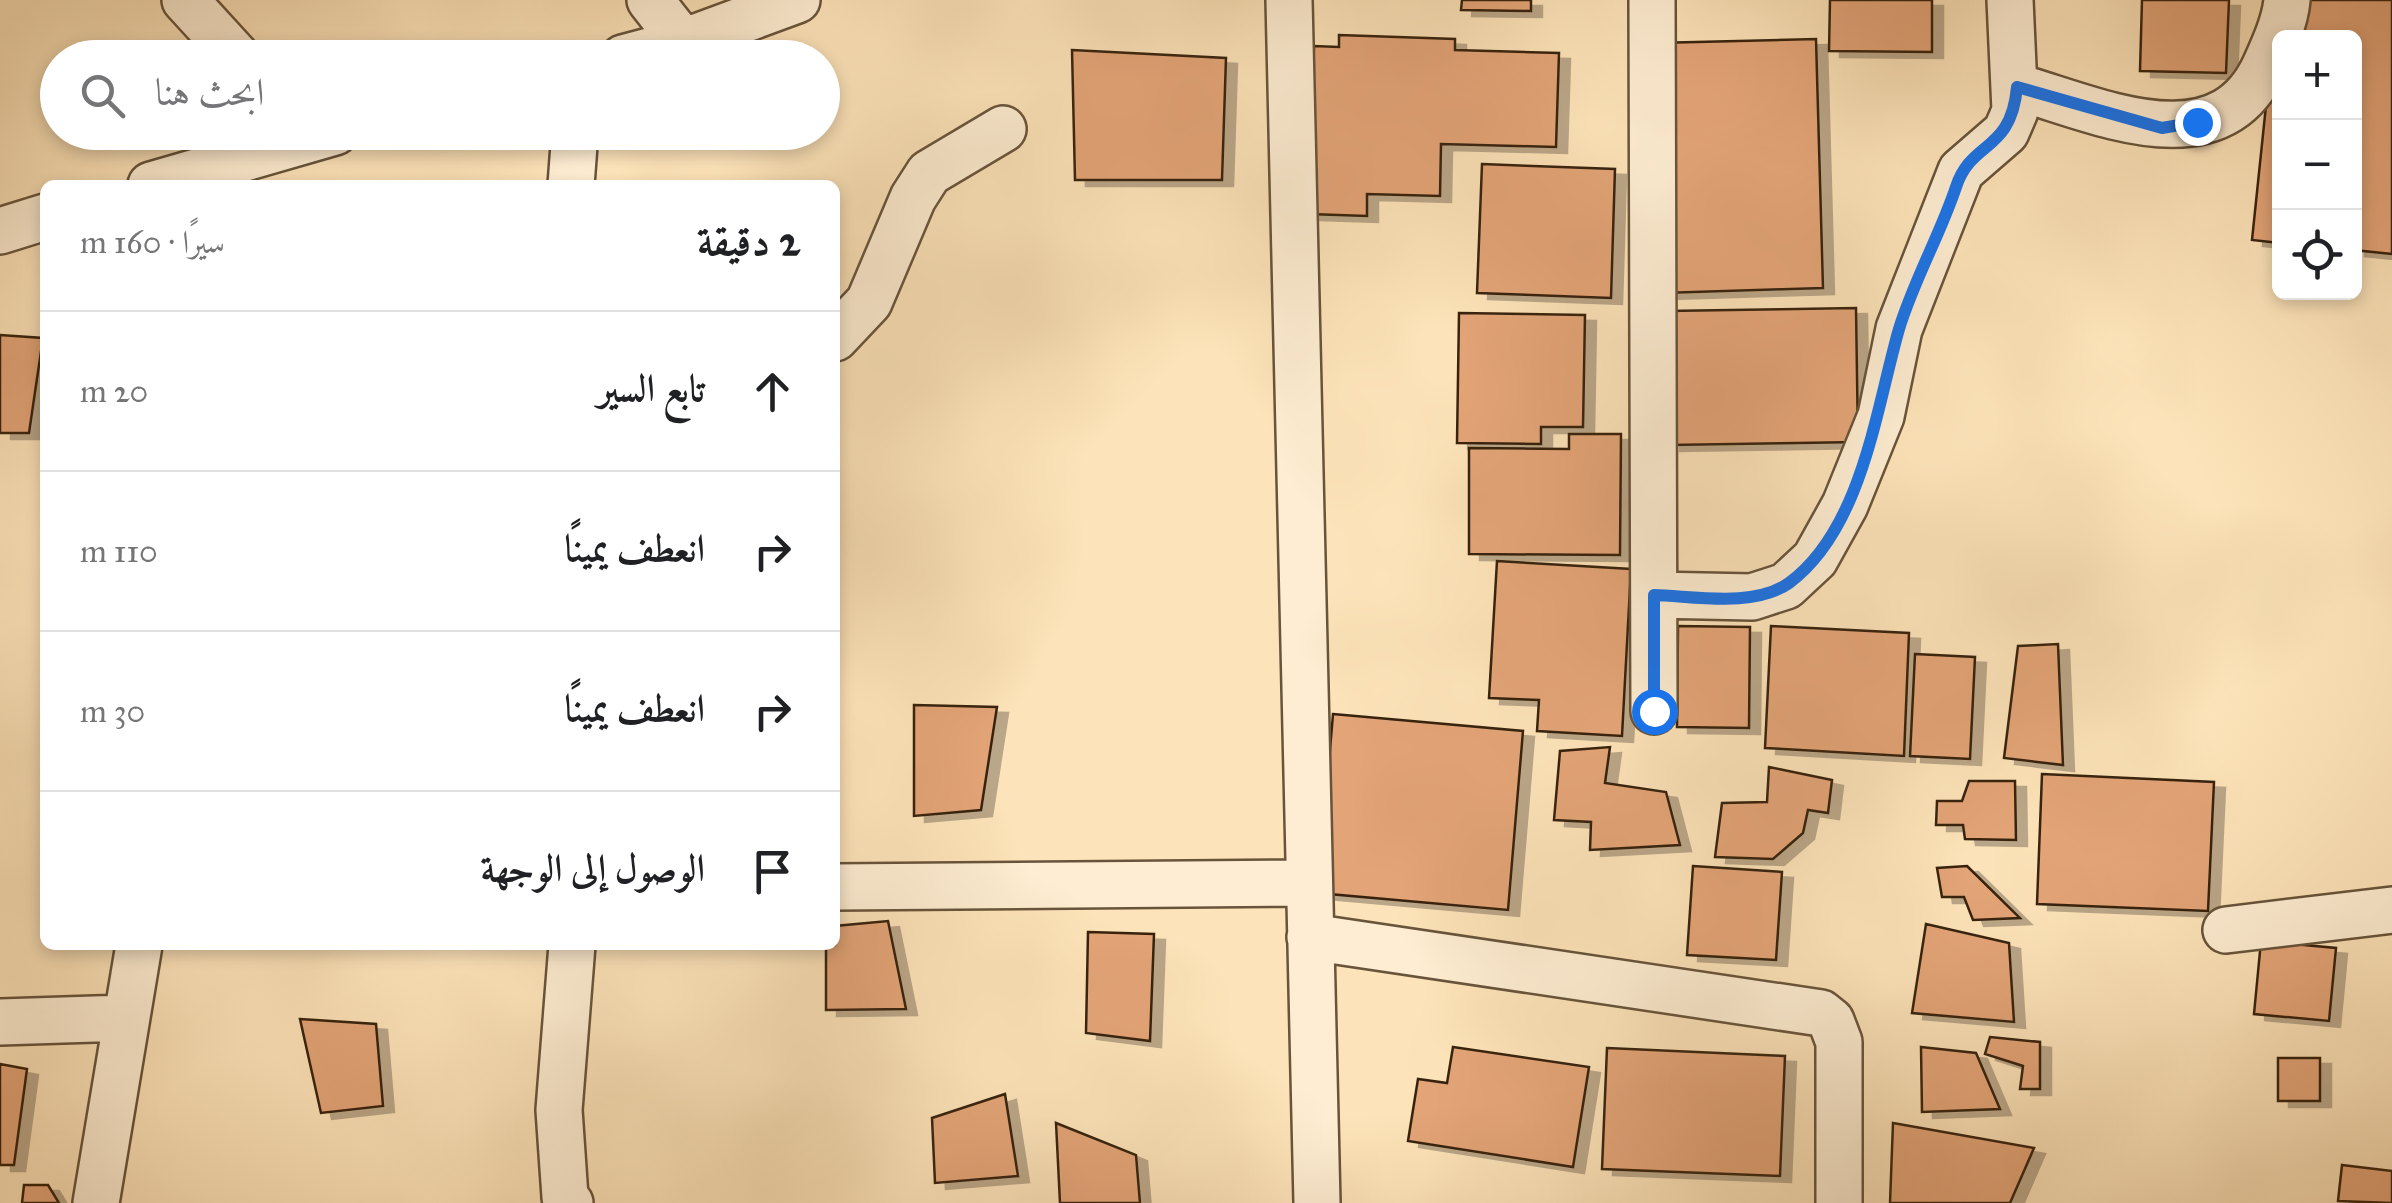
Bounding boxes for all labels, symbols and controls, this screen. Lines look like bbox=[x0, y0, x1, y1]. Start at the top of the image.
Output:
map controls bbox=[2272, 30, 2362, 300]
button: + bbox=[2272, 30, 2362, 120]
search box bbox=[40, 40, 840, 150]
icon: search bbox=[75, 68, 130, 123]
text: ابحث هنا bbox=[155, 69, 265, 115]
route end bbox=[2175, 100, 2221, 146]
button: − bbox=[2272, 120, 2362, 210]
button: locate bbox=[2272, 210, 2362, 300]
text: 2 دقيقة bbox=[697, 215, 800, 267]
text: سيرًا · 160 m bbox=[80, 223, 225, 262]
icon: ahead bbox=[745, 364, 800, 419]
text: تابع السير bbox=[598, 365, 705, 411]
text: 20 m bbox=[80, 372, 148, 411]
icon: right bbox=[745, 524, 800, 579]
text: انعطف يمينًا bbox=[564, 525, 705, 571]
text: 110 m bbox=[80, 532, 158, 571]
icon: right bbox=[745, 684, 800, 739]
text: انعطف يمينًا bbox=[564, 685, 705, 731]
route start bbox=[1632, 689, 1678, 735]
text: 30 m bbox=[80, 692, 145, 731]
icon: arrive bbox=[745, 844, 800, 899]
text: الوصول إلى الوجهة bbox=[480, 845, 705, 891]

